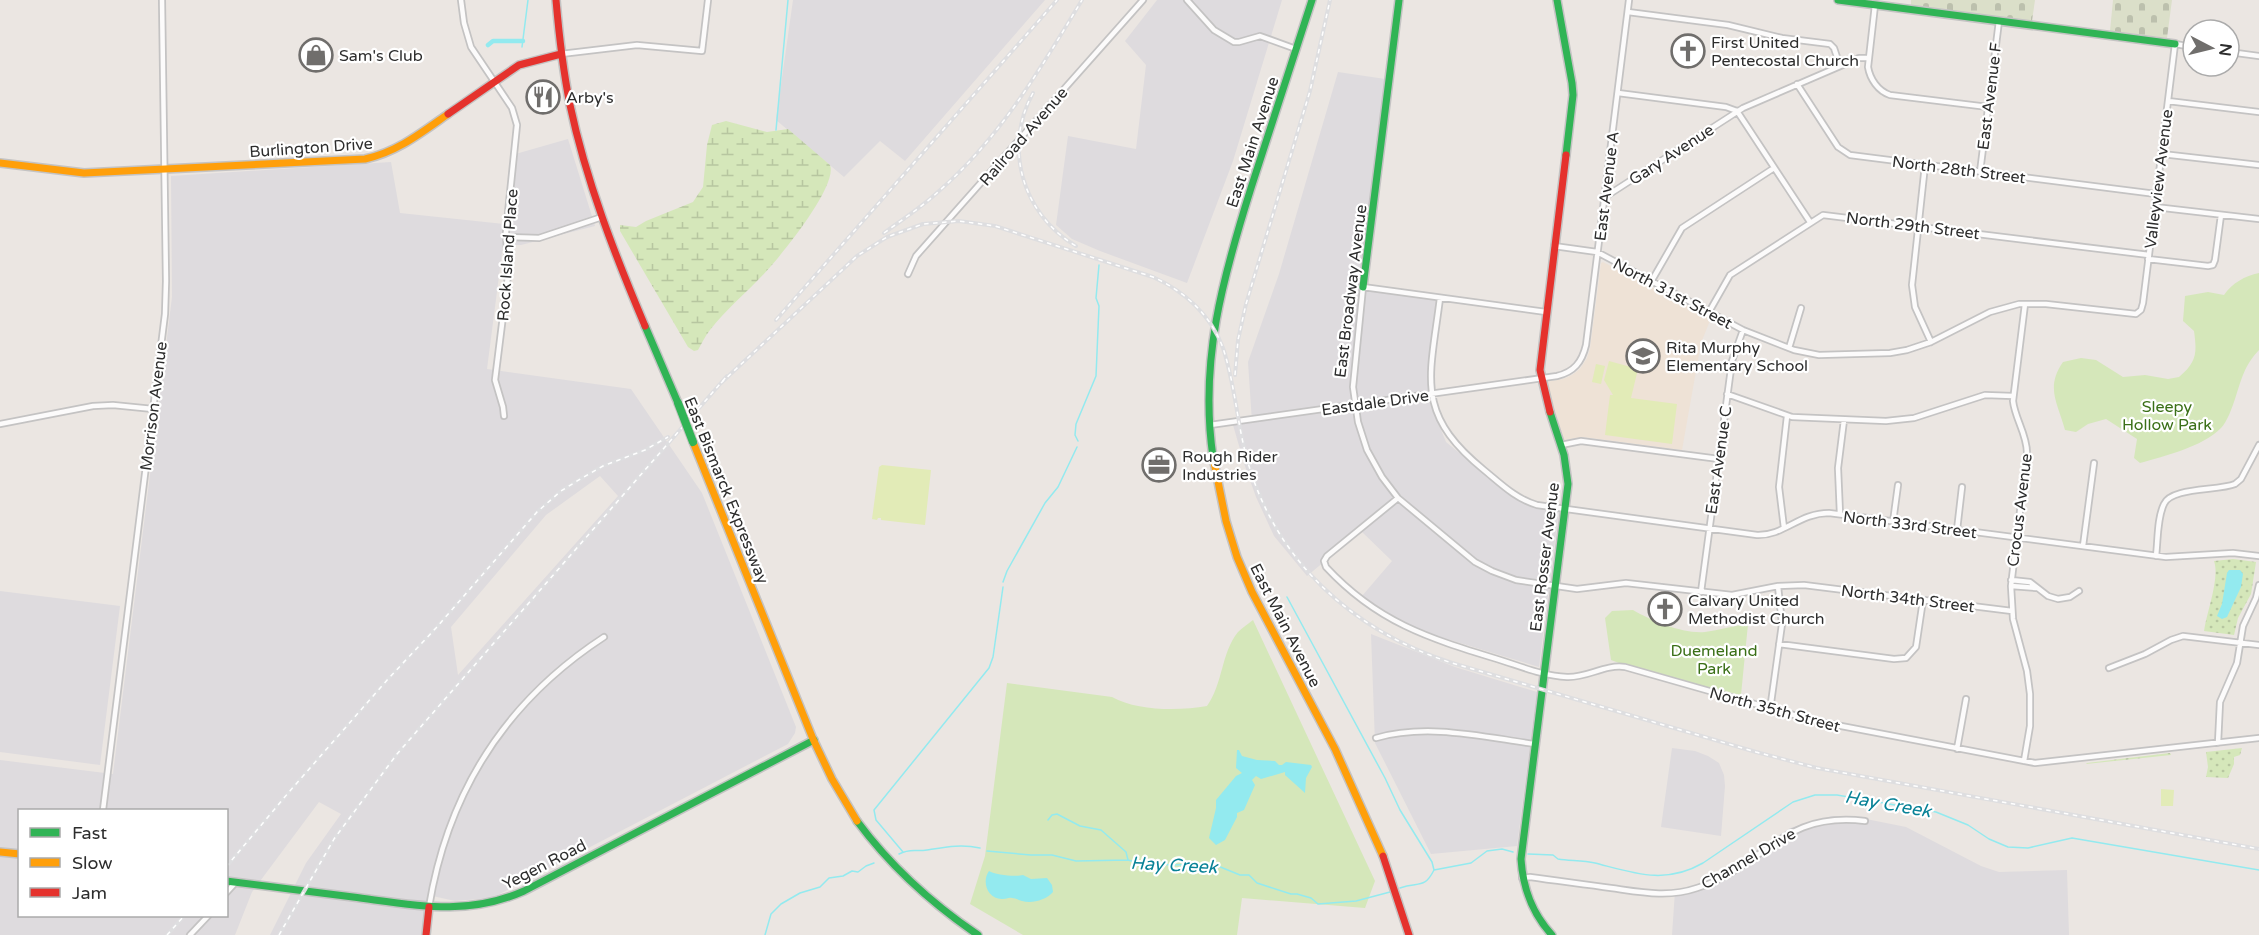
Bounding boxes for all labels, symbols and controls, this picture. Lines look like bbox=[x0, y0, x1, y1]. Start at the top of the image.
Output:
north arrow bbox=[2181, 18, 2241, 78]
church icon: First United Pentecostal Church bbox=[1670, 33, 1706, 69]
place label: First United Pentecostal Church bbox=[1711, 33, 1859, 71]
shop icon: Sam's Club bbox=[298, 37, 334, 73]
street label: East Avenue F bbox=[1973, 41, 2007, 151]
text: N bbox=[2214, 42, 2236, 57]
place label: Sam's Club bbox=[339, 46, 423, 66]
street label: East Main Avenue bbox=[1222, 74, 1284, 210]
restaurant icon: Arby's bbox=[525, 79, 561, 115]
street label: Railroad Avenue bbox=[975, 83, 1072, 190]
place label: Arby's bbox=[566, 88, 614, 108]
street label: Valleyview Avenue bbox=[2141, 108, 2177, 250]
street label: Gary Avenue bbox=[1625, 120, 1718, 190]
street label: East Avenue A bbox=[1590, 130, 1624, 242]
street label: Burlington Drive bbox=[249, 134, 373, 162]
street label: North 28th Street bbox=[1891, 152, 2027, 188]
street label: Rock Island Place bbox=[493, 188, 523, 322]
street label: East Broadway Avenue bbox=[1330, 203, 1372, 379]
street label: North 29th Street bbox=[1845, 208, 1981, 244]
street label: North 31st Street bbox=[1609, 254, 1736, 334]
school or university icon: Rita Murphy Elementary School bbox=[1625, 338, 1661, 374]
place label: Rita Murphy Elementary School bbox=[1666, 338, 1808, 376]
street label: Morrison Avenue bbox=[136, 340, 172, 472]
street label: Eastdale Drive bbox=[1320, 386, 1430, 420]
street label: East Bismarck Expressway bbox=[679, 394, 773, 587]
park label: Sleepy Hollow Park bbox=[2122, 397, 2212, 435]
street label: East Avenue C bbox=[1701, 405, 1737, 516]
office icon: Rough Rider Industries bbox=[1141, 447, 1177, 483]
place label: Rough Rider Industries bbox=[1182, 447, 1278, 485]
street label: Crocus Avenue bbox=[2003, 452, 2037, 568]
street label: East Rosser Avenue bbox=[1526, 481, 1564, 633]
street label: North 33rd Street bbox=[1842, 507, 1978, 543]
street label: East Main Avenue bbox=[1245, 560, 1325, 691]
street label: North 34th Street bbox=[1840, 581, 1976, 617]
church icon: Calvary United Methodist Church bbox=[1647, 591, 1683, 627]
place label: Calvary United Methodist Church bbox=[1688, 591, 1825, 629]
park label: Duemeland Park bbox=[1670, 641, 1758, 679]
street label: North 35th Street bbox=[1707, 683, 1842, 737]
water label: Hay Creek bbox=[1843, 786, 1934, 823]
legend bbox=[18, 809, 228, 917]
text: Fast bbox=[72, 822, 107, 844]
street label: Channel Drive bbox=[1698, 824, 1799, 894]
street label: Yegen Road bbox=[499, 835, 590, 895]
text: Slow bbox=[72, 852, 113, 874]
water label: Hay Creek bbox=[1130, 852, 1219, 878]
text: Jam bbox=[72, 882, 107, 904]

